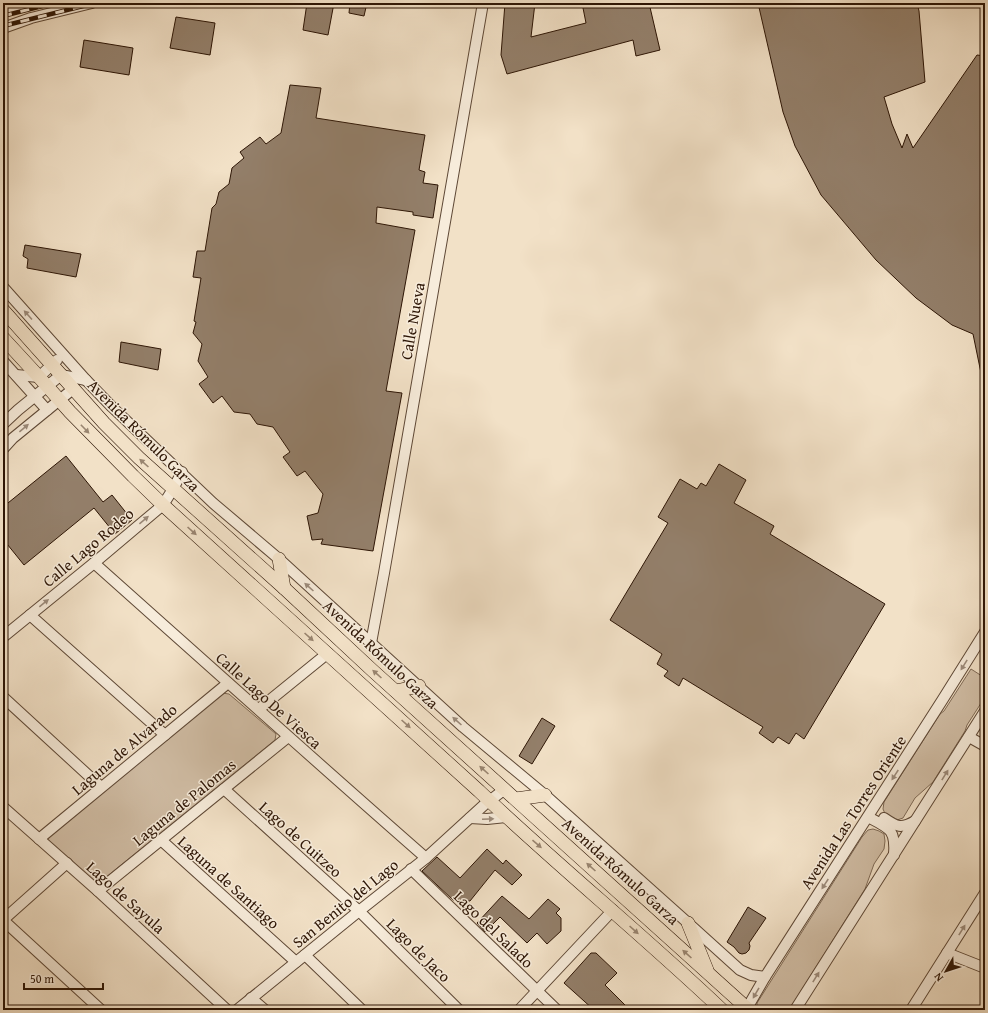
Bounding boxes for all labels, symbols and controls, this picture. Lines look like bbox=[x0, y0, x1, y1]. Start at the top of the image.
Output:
street label: Calle Nueva bbox=[393, 280, 431, 362]
one-way arrow bbox=[23, 310, 32, 320]
street label: Avenida Rómulo Garza bbox=[82, 373, 206, 497]
one-way arrow bbox=[18, 424, 29, 433]
one-way arrow bbox=[80, 424, 90, 434]
one-way arrow bbox=[139, 459, 150, 468]
street label: Calle Lago Rodeo bbox=[37, 502, 139, 592]
one-way arrow bbox=[139, 516, 150, 525]
one-way arrow bbox=[187, 526, 197, 536]
one-way arrow bbox=[304, 582, 314, 592]
street label: Avenida Rómulo Garza bbox=[318, 594, 445, 714]
one-way arrow bbox=[39, 599, 49, 608]
one-way arrow bbox=[304, 632, 314, 641]
street label: Calle Lago De Viesca bbox=[211, 646, 328, 755]
one-way arrow bbox=[961, 659, 968, 671]
one-way arrow bbox=[372, 669, 382, 679]
street label: Laguna de Alvarado bbox=[66, 697, 182, 801]
one-way arrow bbox=[452, 717, 462, 726]
one-way arrow bbox=[401, 719, 410, 728]
street label: Avenida Las Torres Oriente bbox=[794, 730, 912, 894]
street label: Laguna de Palomas bbox=[127, 753, 241, 851]
one-way arrow bbox=[479, 766, 489, 775]
one-way arrow bbox=[891, 770, 899, 780]
one-way arrow bbox=[941, 770, 949, 780]
street label: Lago de Cuitzeo bbox=[254, 795, 348, 883]
street label: Avenida Rómulo Garza bbox=[557, 812, 685, 931]
one-way arrow bbox=[482, 816, 495, 822]
street label: Laguna de Santiago bbox=[173, 830, 285, 934]
one-way arrow bbox=[532, 839, 542, 848]
street label: San Benito del Lago bbox=[287, 853, 403, 953]
street label: Lago de Sayula bbox=[81, 855, 171, 939]
one-way arrow bbox=[586, 863, 595, 872]
one-way arrow bbox=[821, 878, 828, 890]
street label: Lago del Salado bbox=[449, 885, 539, 973]
street label: Lago de Jaco bbox=[381, 912, 457, 988]
one-way arrow bbox=[958, 924, 965, 936]
one-way arrow bbox=[630, 925, 639, 934]
one-way arrow bbox=[682, 949, 692, 959]
north arrow bbox=[926, 951, 966, 991]
scale bar bbox=[24, 965, 103, 991]
text: N bbox=[929, 969, 947, 985]
text: 50 m bbox=[30, 970, 54, 987]
one-way arrow bbox=[812, 972, 820, 982]
one-way arrow bbox=[753, 987, 760, 999]

